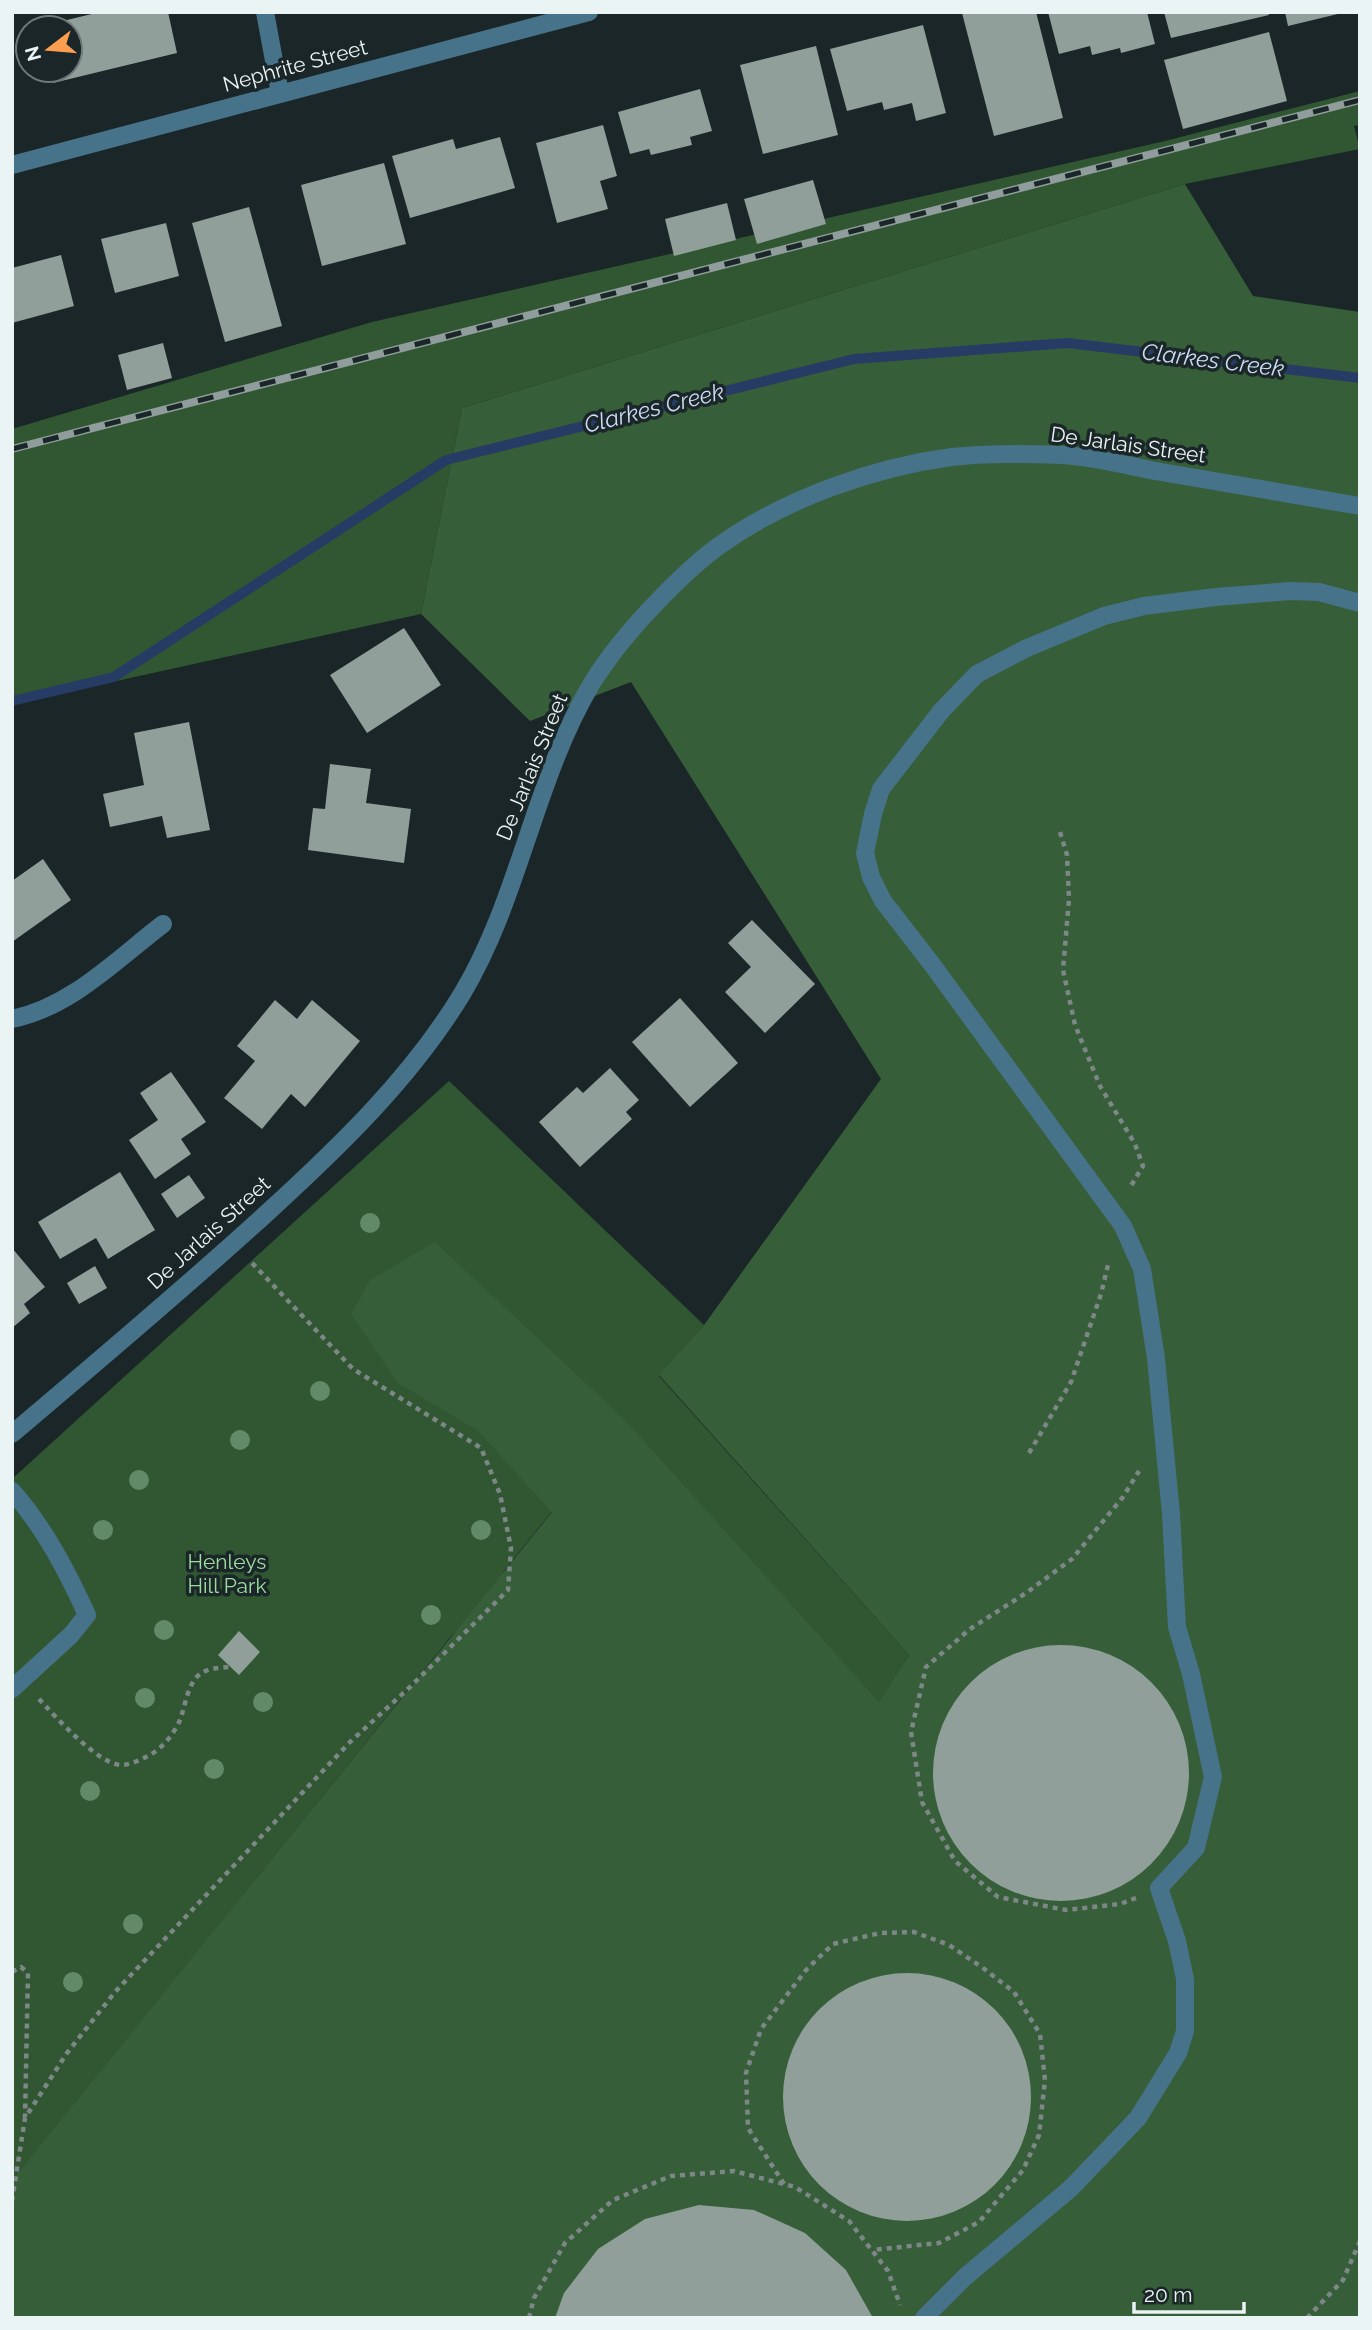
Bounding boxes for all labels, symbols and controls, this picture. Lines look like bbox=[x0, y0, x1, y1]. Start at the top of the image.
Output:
north arrow bbox=[14, 14, 84, 84]
street label: Nephrite Street bbox=[220, 34, 370, 97]
text: N bbox=[20, 44, 45, 64]
water label: Clarkes Creek bbox=[1140, 337, 1286, 382]
water label: Clarkes Creek bbox=[581, 377, 727, 438]
street label: De Jarlais Street bbox=[1049, 421, 1207, 468]
street label: De Jarlais Street bbox=[491, 690, 572, 844]
street label: De Jarlais Street bbox=[142, 1171, 275, 1294]
park label: Henleys Hill Park bbox=[187, 1549, 267, 1598]
scale bar bbox=[1134, 2270, 1244, 2314]
text: 20 m bbox=[1144, 2282, 1192, 2307]

